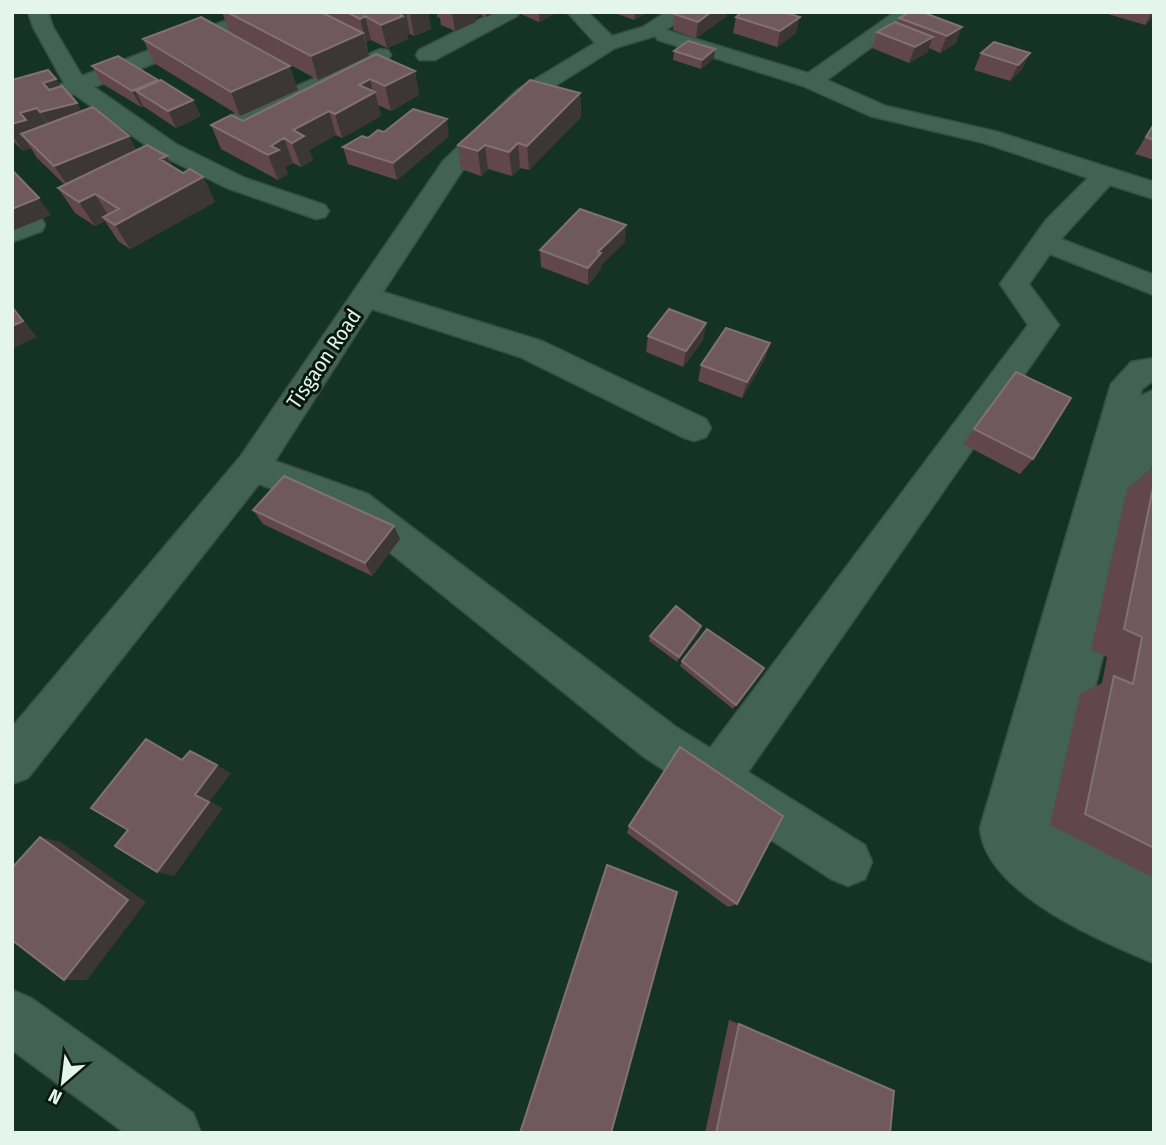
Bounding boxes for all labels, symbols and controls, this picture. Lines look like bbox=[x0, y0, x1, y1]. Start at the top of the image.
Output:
street label: Tisgaon Road bbox=[281, 304, 367, 414]
north arrow bbox=[28, 1047, 98, 1117]
text: N bbox=[45, 1084, 66, 1109]

